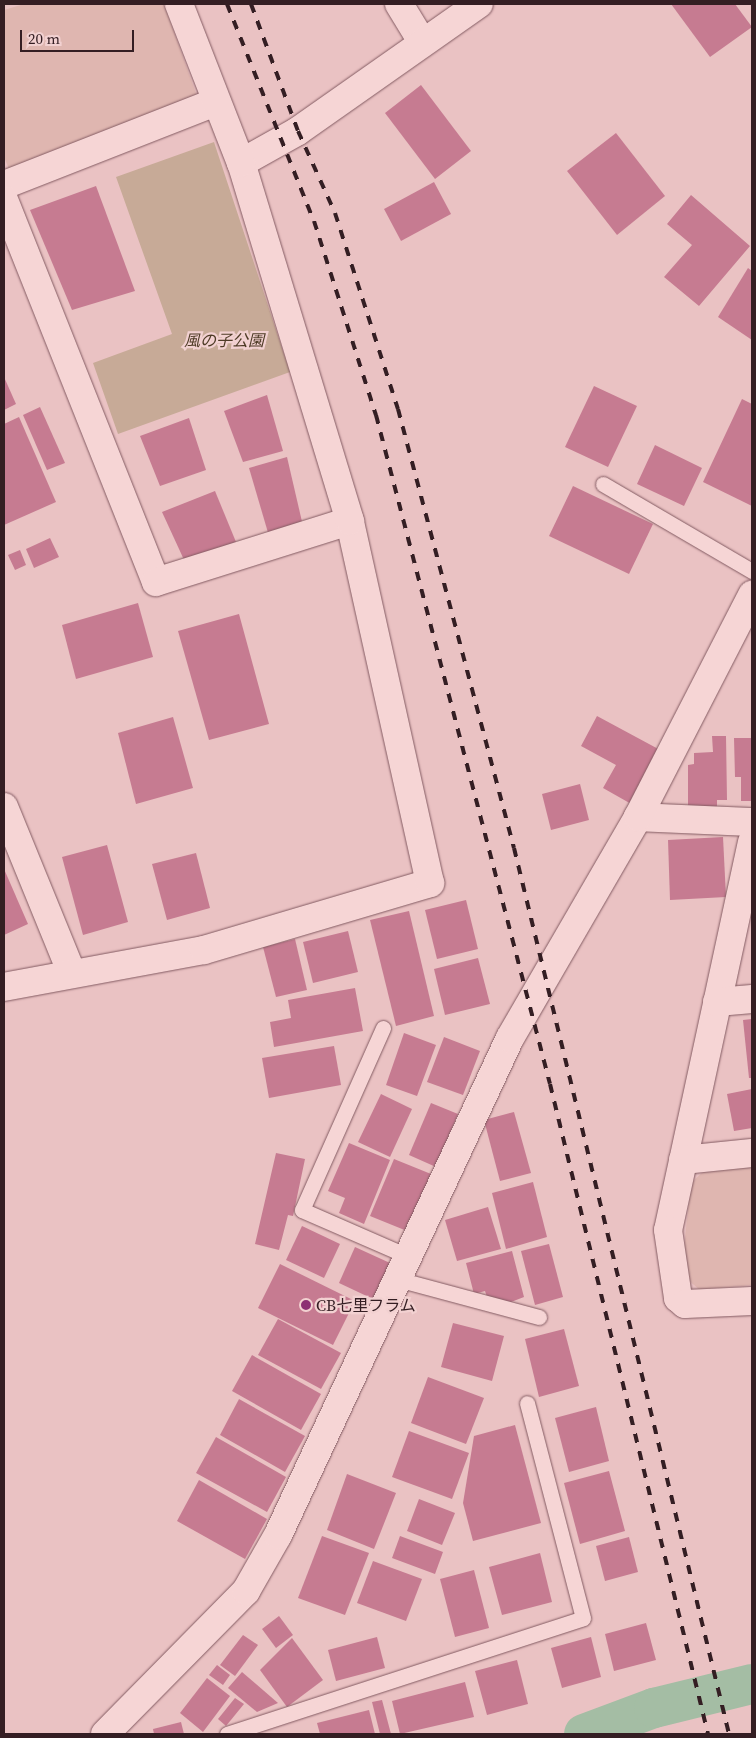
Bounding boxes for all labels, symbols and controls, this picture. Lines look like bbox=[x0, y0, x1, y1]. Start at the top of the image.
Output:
scale bar bbox=[22, 20, 136, 52]
text: 20 m bbox=[28, 28, 60, 49]
park label: 風の子公園 bbox=[184, 330, 264, 350]
place label: CB七里フラム bbox=[316, 1295, 416, 1315]
marker: CB七里フラム bbox=[300, 1299, 312, 1311]

